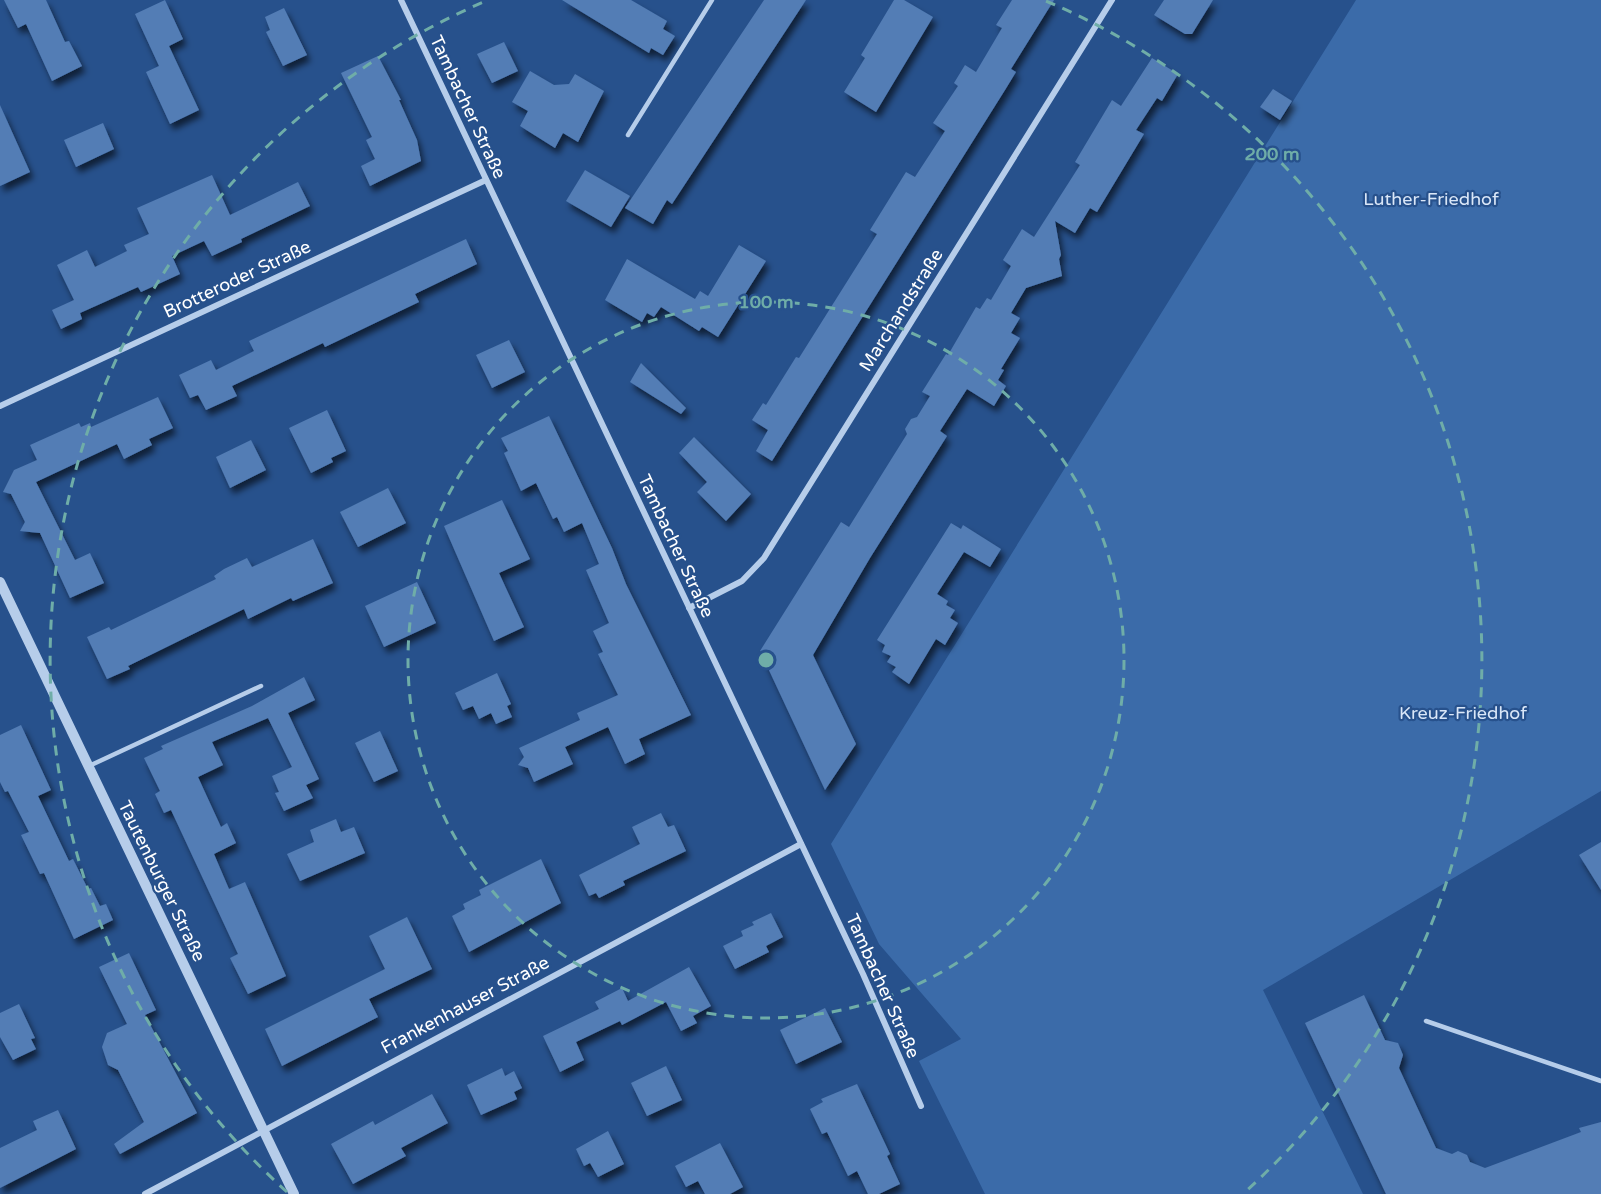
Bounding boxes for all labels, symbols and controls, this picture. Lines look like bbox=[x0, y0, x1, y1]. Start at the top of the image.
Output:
street label: Tambacher Straße bbox=[425, 32, 511, 182]
text: 200 m bbox=[1244, 143, 1300, 165]
park label: Luther-Friedhof bbox=[1363, 188, 1499, 210]
street label: Brotteroder Straße bbox=[160, 235, 314, 323]
street label: Marchandstraße bbox=[854, 245, 948, 375]
text: 100 m bbox=[738, 291, 794, 313]
street label: Tambacher Straße bbox=[633, 471, 719, 621]
centre of rings bbox=[756, 650, 776, 670]
park label: Kreuz-Friedhof bbox=[1399, 702, 1527, 724]
street label: Tautenburger Straße bbox=[113, 797, 211, 965]
street label: Tambacher Straße bbox=[841, 910, 925, 1062]
street label: Frankenhauser Straße bbox=[377, 951, 553, 1059]

